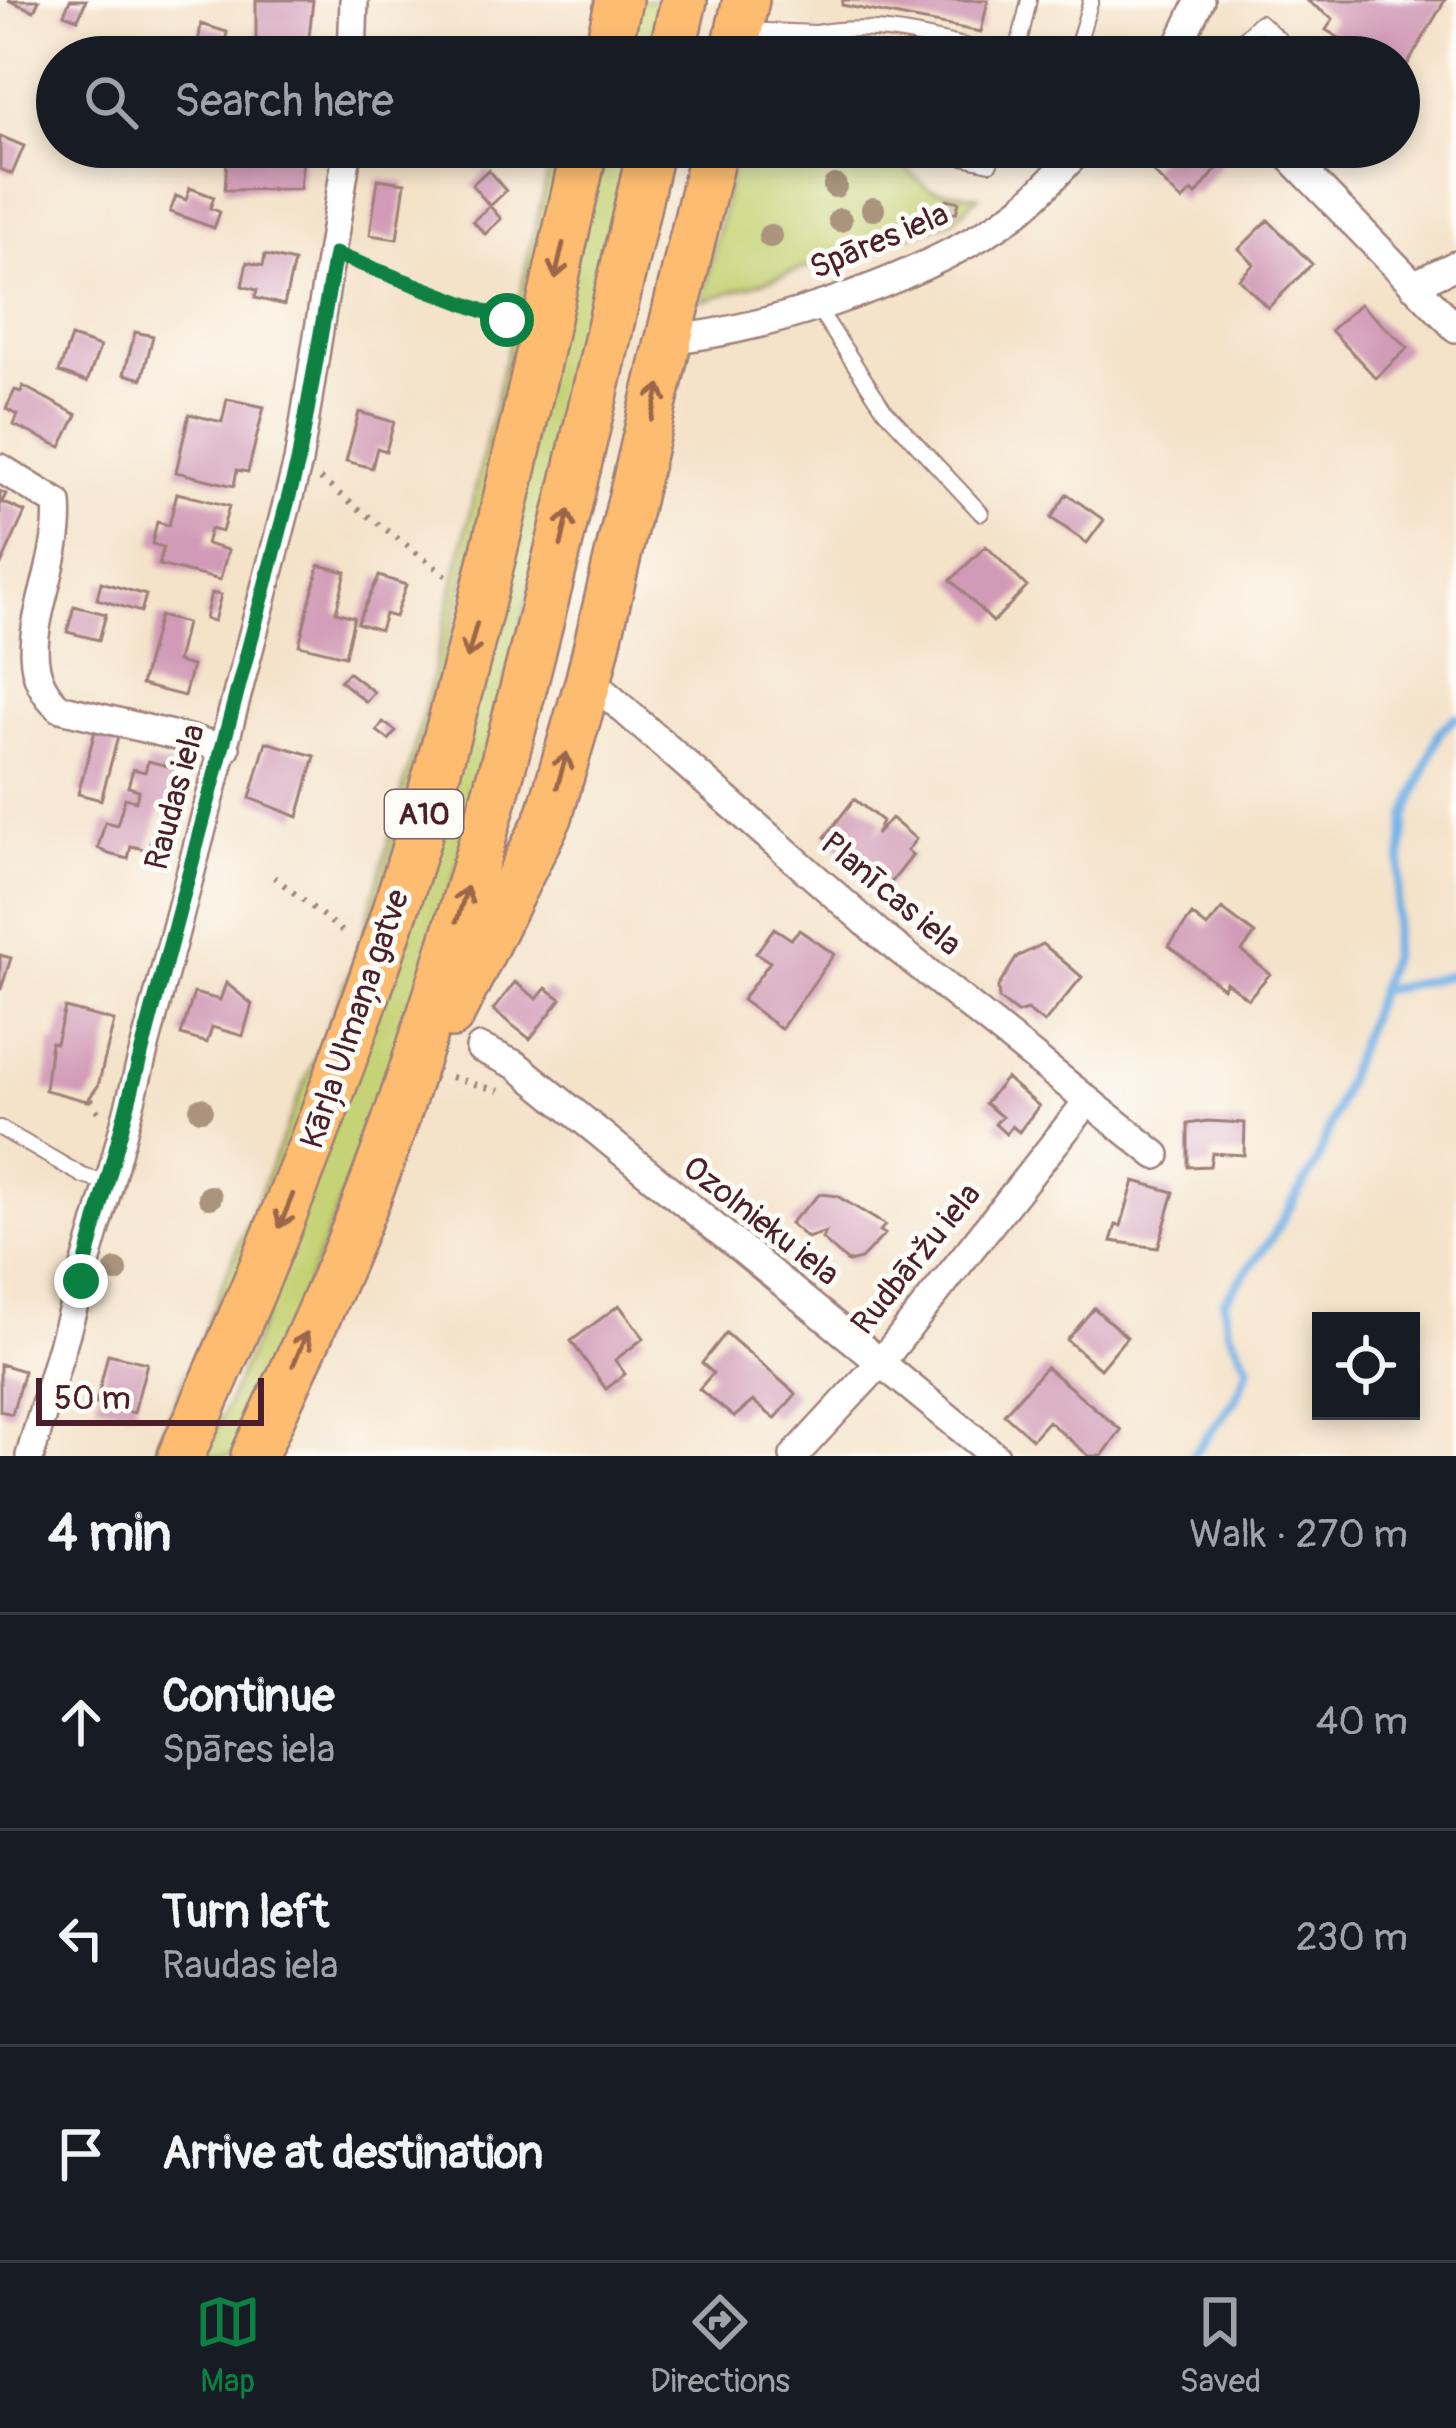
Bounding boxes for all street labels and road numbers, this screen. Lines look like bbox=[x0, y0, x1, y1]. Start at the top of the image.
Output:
street label: Spāres iela bbox=[804, 194, 954, 288]
street label: Raudas iela bbox=[136, 720, 214, 874]
road number: A10 bbox=[385, 790, 463, 838]
street label: Planīcas iela bbox=[812, 823, 970, 965]
street label: Kārļa Ulmaņa gatve bbox=[291, 884, 419, 1154]
street label: Ozolnieku iela bbox=[675, 1147, 847, 1295]
street label: Rudbāržu iela bbox=[842, 1175, 990, 1343]

